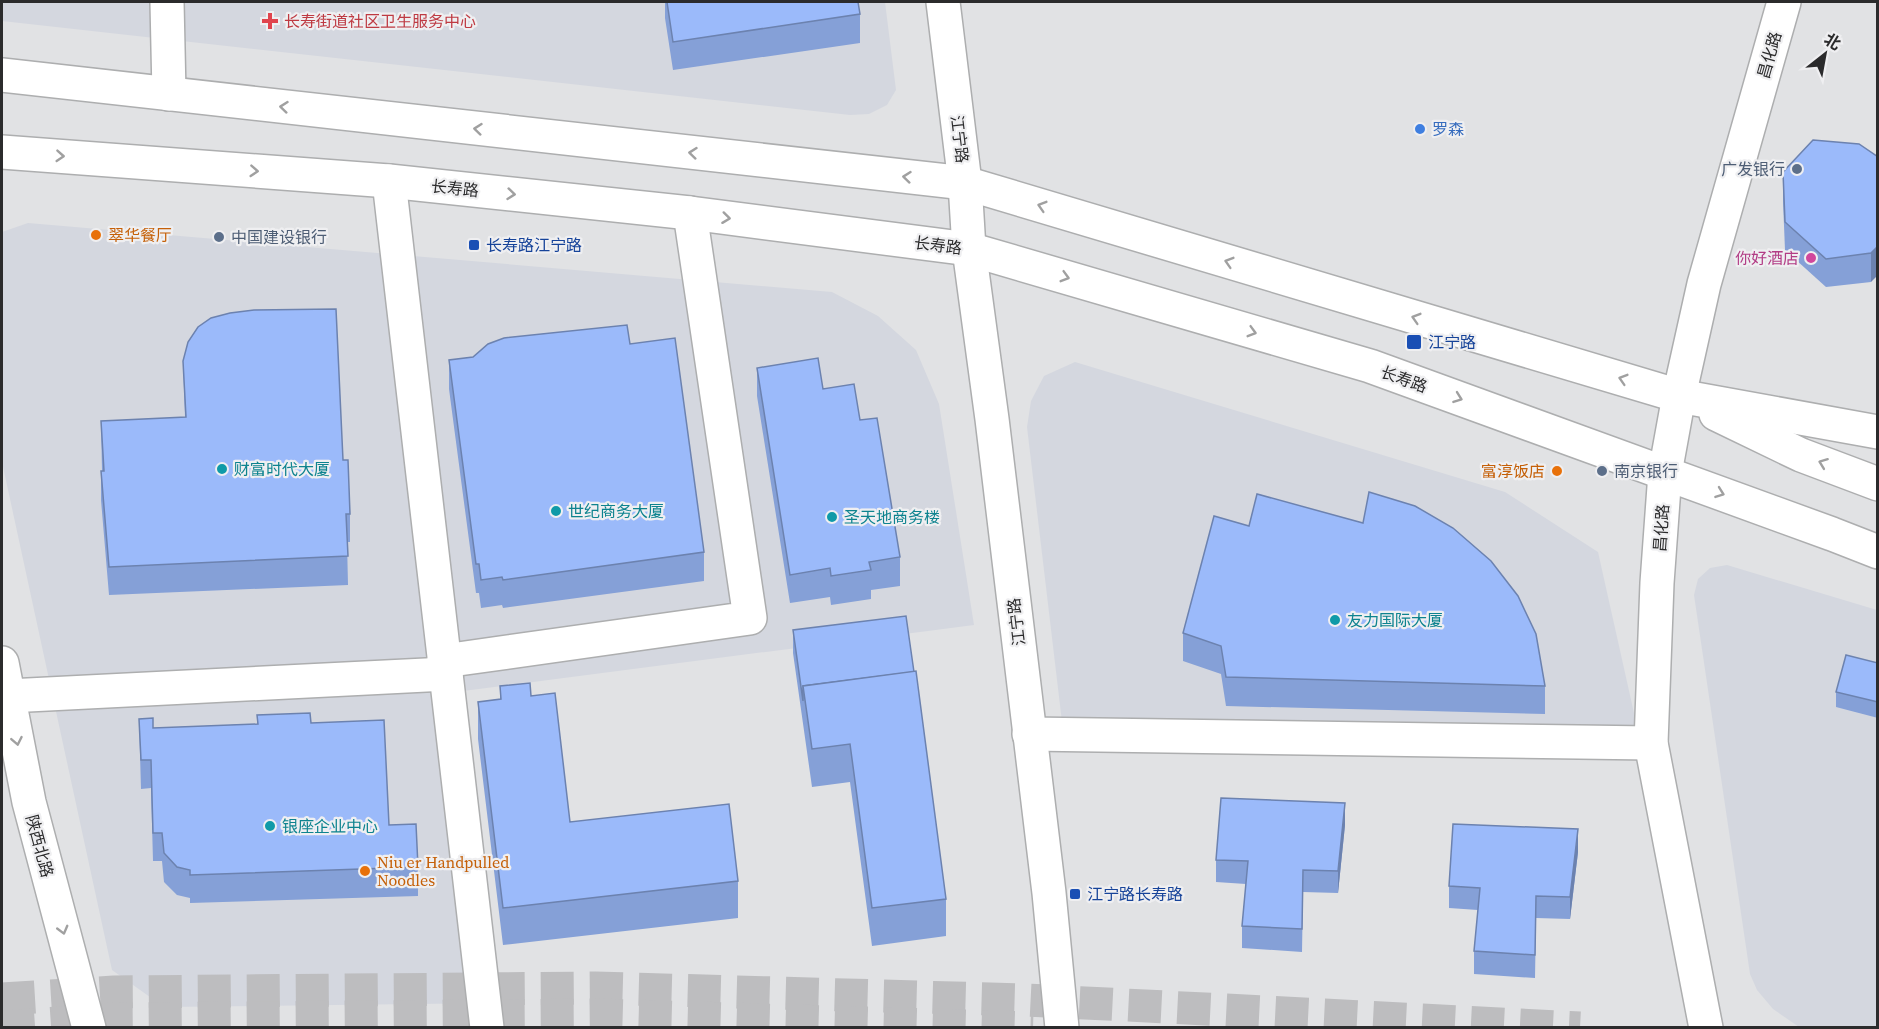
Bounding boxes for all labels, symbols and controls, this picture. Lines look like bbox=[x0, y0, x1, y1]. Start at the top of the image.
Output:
place label: 长寿街道社区卫生服务中心 bbox=[284, 10, 476, 32]
marker: 长寿街道社区卫生服务中心 bbox=[261, 12, 279, 30]
north arrow bbox=[1795, 24, 1855, 84]
text: 北 bbox=[1820, 28, 1845, 55]
street label: 昌化路 bbox=[1752, 29, 1786, 81]
one-way arrow bbox=[280, 101, 289, 114]
street label: 江宁路 bbox=[946, 114, 974, 164]
place label: 罗森 bbox=[1432, 118, 1464, 140]
marker: 罗森 bbox=[1413, 122, 1427, 136]
one-way arrow bbox=[473, 123, 483, 136]
one-way arrow bbox=[688, 147, 697, 160]
one-way arrow bbox=[55, 150, 64, 163]
place label: 广发银行 bbox=[1721, 158, 1785, 180]
marker: 广发银行 bbox=[1790, 162, 1804, 176]
one-way arrow bbox=[250, 164, 259, 177]
one-way arrow bbox=[903, 171, 912, 184]
street label: 长寿路 bbox=[430, 175, 480, 201]
one-way arrow bbox=[507, 187, 516, 199]
one-way arrow bbox=[1037, 201, 1048, 213]
one-way arrow bbox=[721, 211, 730, 224]
place label: 翠华餐厅 bbox=[108, 224, 172, 246]
place label: 中国建设银行 bbox=[231, 226, 327, 248]
marker: 翠华餐厅 bbox=[89, 228, 103, 242]
marker: 中国建设银行 bbox=[212, 230, 226, 244]
street label: 长寿路 bbox=[913, 231, 963, 259]
place label: 长寿路江宁路 bbox=[486, 234, 582, 256]
marker: 长寿路江宁路 bbox=[467, 238, 481, 252]
place label: 你好酒店 bbox=[1735, 247, 1799, 269]
marker: 你好酒店 bbox=[1804, 251, 1818, 265]
one-way arrow bbox=[1224, 257, 1235, 269]
one-way arrow bbox=[1059, 270, 1070, 282]
one-way arrow bbox=[1411, 313, 1422, 325]
one-way arrow bbox=[1246, 325, 1257, 337]
place label: 江宁路 bbox=[1428, 331, 1476, 353]
marker: 江宁路 bbox=[1405, 333, 1423, 351]
street label: 长寿路 bbox=[1378, 360, 1430, 398]
one-way arrow bbox=[1618, 374, 1629, 386]
one-way arrow bbox=[1452, 390, 1463, 403]
place label: 财富时代大厦 bbox=[234, 458, 330, 480]
one-way arrow bbox=[1818, 458, 1829, 470]
place label: 富淳饭店 bbox=[1481, 460, 1545, 482]
place label: 南京银行 bbox=[1614, 460, 1678, 482]
marker: 财富时代大厦 bbox=[215, 462, 229, 476]
marker: 富淳饭店 bbox=[1550, 464, 1564, 478]
marker: 南京银行 bbox=[1595, 464, 1609, 478]
one-way arrow bbox=[1714, 486, 1725, 498]
place label: 世纪商务大厦 bbox=[568, 500, 664, 522]
street label: 昌化路 bbox=[1648, 503, 1674, 553]
marker: 世纪商务大厦 bbox=[549, 504, 563, 518]
place label: 圣天地商务楼 bbox=[844, 506, 940, 528]
marker: 圣天地商务楼 bbox=[825, 510, 839, 524]
street label: 江宁路 bbox=[1002, 597, 1030, 647]
place label: 友力国际大厦 bbox=[1347, 609, 1443, 631]
marker: 友力国际大厦 bbox=[1328, 613, 1342, 627]
one-way arrow bbox=[10, 736, 23, 746]
street label: 陕西北路 bbox=[21, 812, 59, 880]
place label: 银座企业中心 bbox=[282, 815, 378, 837]
marker: 银座企业中心 bbox=[263, 819, 277, 833]
place label: Niu er Handpulled Noodles bbox=[377, 851, 509, 891]
marker: Niu er Handpulled Noodles bbox=[358, 864, 372, 878]
place label: 江宁路长寿路 bbox=[1087, 883, 1183, 905]
marker: 江宁路长寿路 bbox=[1068, 887, 1082, 901]
one-way arrow bbox=[56, 924, 68, 935]

